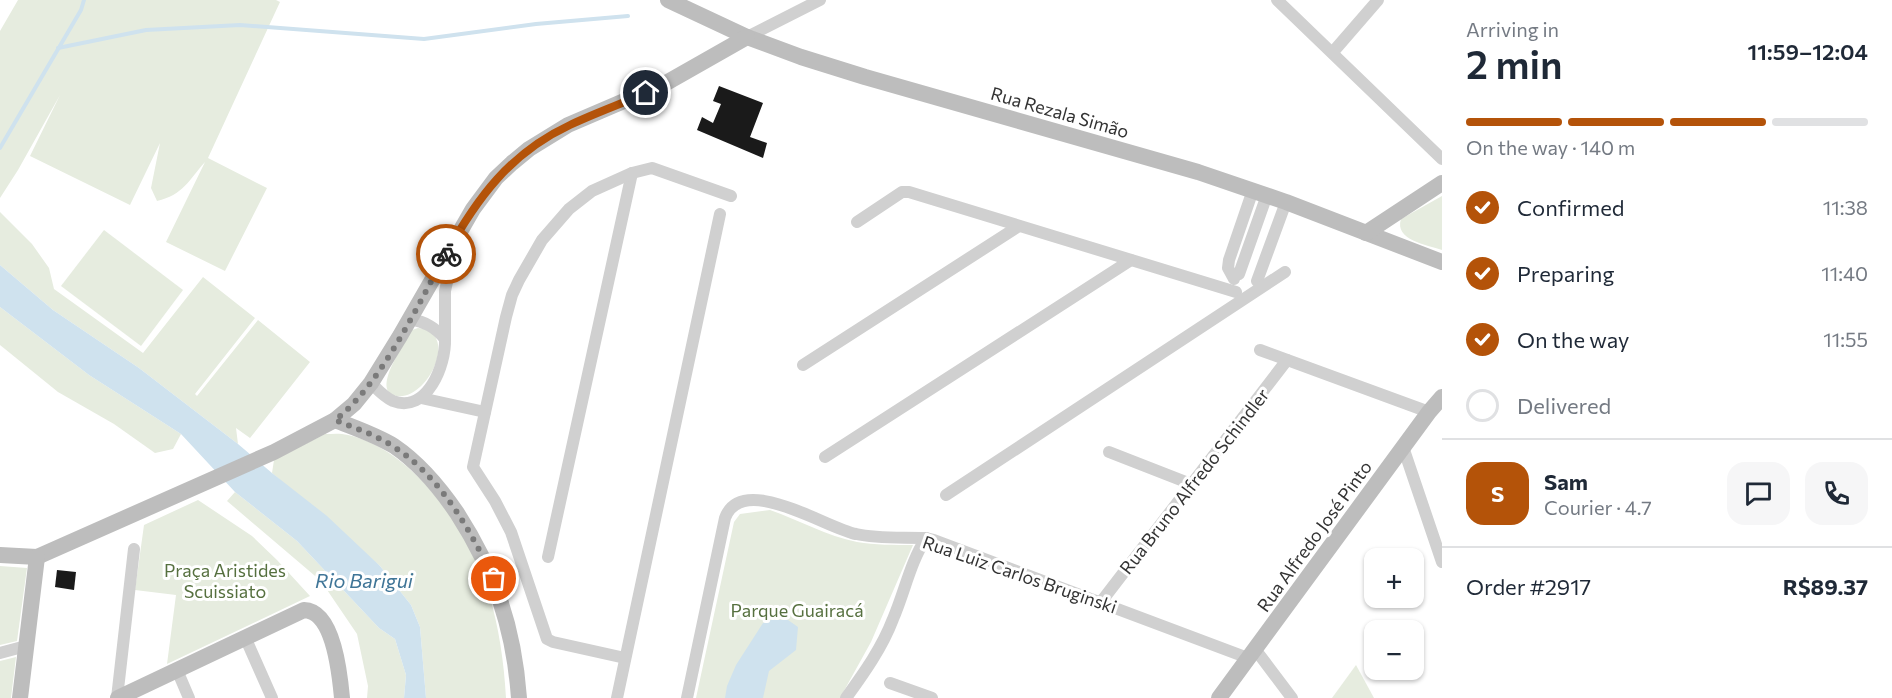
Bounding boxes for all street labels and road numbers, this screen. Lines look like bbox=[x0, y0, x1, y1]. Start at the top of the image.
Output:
street label: Rua Rezala Simão bbox=[988, 82, 1132, 142]
street label: Rua Bruno Alfredo Schindler bbox=[1115, 384, 1273, 578]
street label: Rua Alfredo José Pinto bbox=[1252, 456, 1376, 616]
street label: Rua Luiz Carlos Bruginski bbox=[920, 530, 1120, 618]

